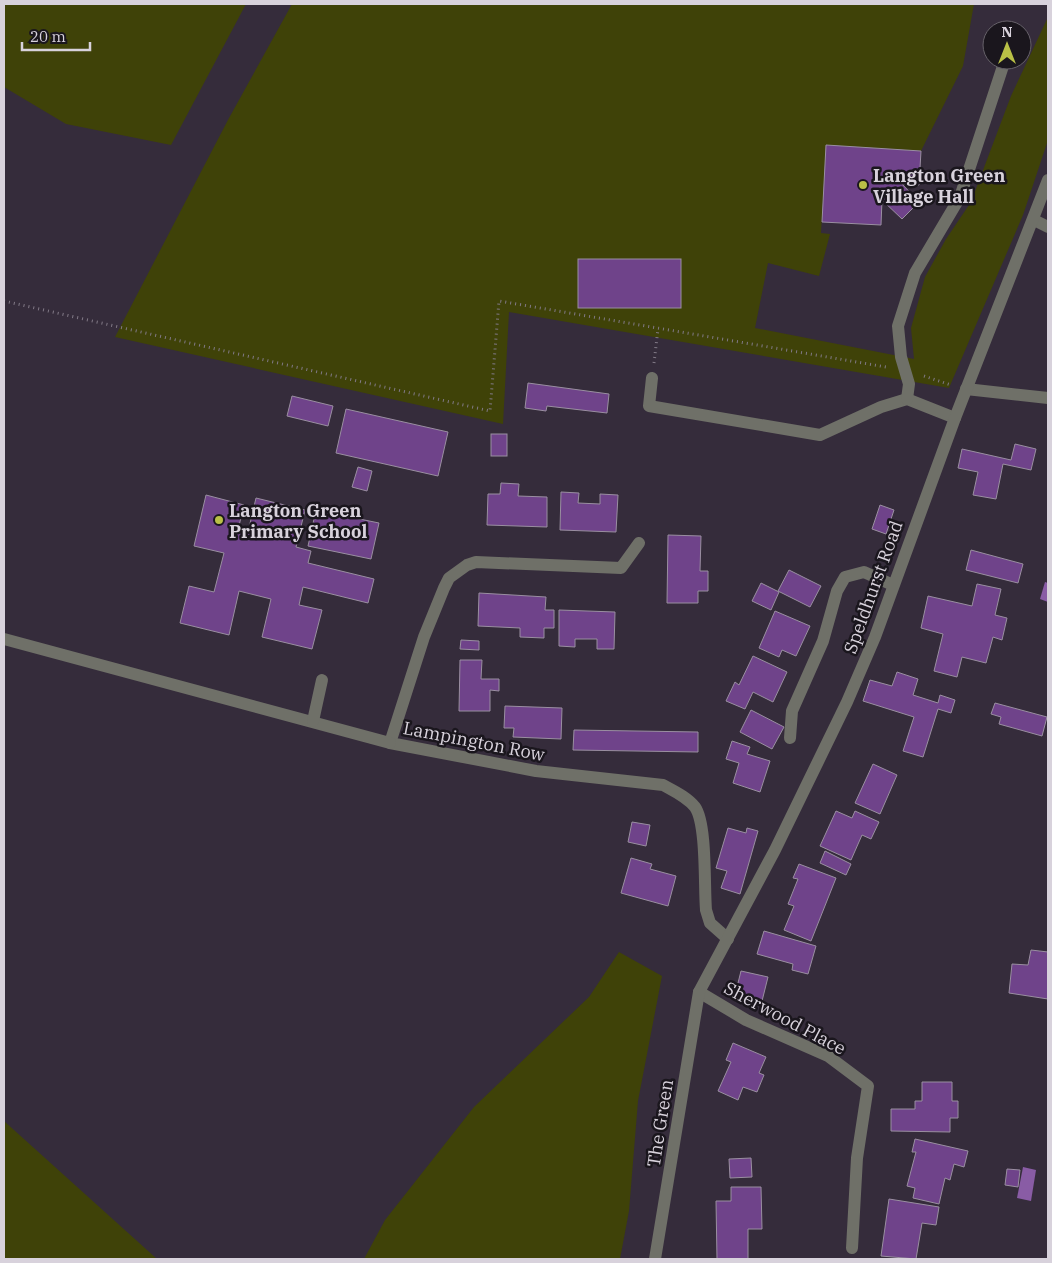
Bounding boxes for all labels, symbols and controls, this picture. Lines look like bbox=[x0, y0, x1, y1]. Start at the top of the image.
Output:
scale bar bbox=[22, 20, 90, 52]
north arrow bbox=[982, 20, 1032, 70]
text: N bbox=[1001, 23, 1013, 41]
text: 20 m bbox=[30, 27, 66, 46]
place label: Langton Green Village Hall bbox=[873, 164, 1005, 208]
marker: Langton Green Village Hall bbox=[857, 179, 869, 191]
place label: Langton Green Primary School bbox=[229, 499, 367, 543]
marker: Langton Green Primary School bbox=[213, 514, 225, 526]
street label: Speldhurst Road bbox=[838, 517, 908, 657]
street label: Lampington Row bbox=[401, 716, 547, 766]
street label: Sherwood Place bbox=[720, 976, 850, 1060]
street label: The Green bbox=[642, 1077, 678, 1169]

